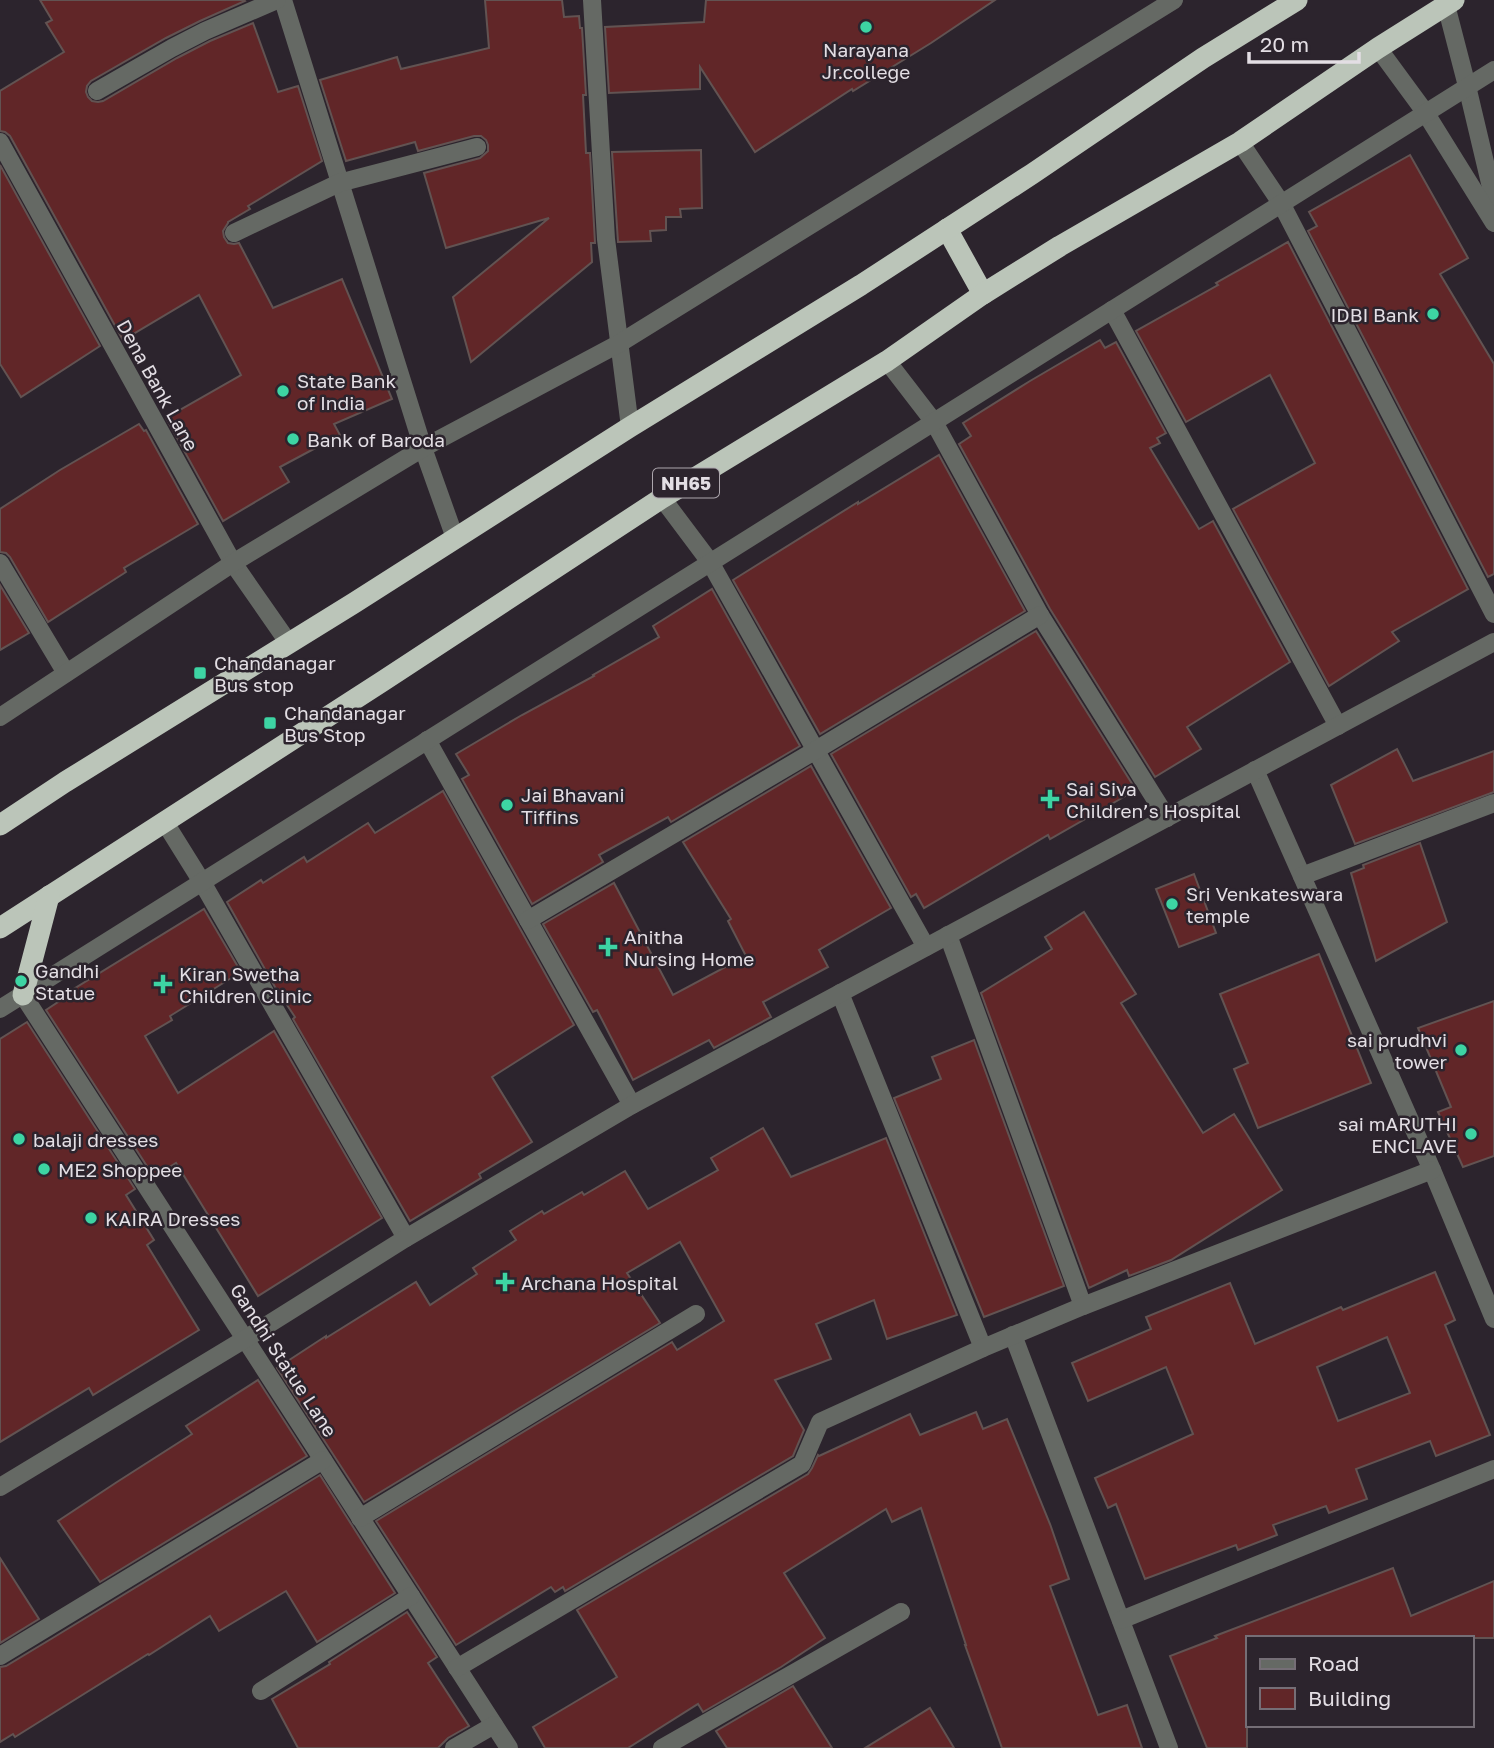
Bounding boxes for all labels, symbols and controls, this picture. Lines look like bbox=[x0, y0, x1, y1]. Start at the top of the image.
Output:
marker: Narayana Jr.college bbox=[858, 19, 874, 35]
scale bar bbox=[1249, 21, 1359, 65]
text: 20 m bbox=[1260, 31, 1309, 57]
place label: Narayana Jr.college bbox=[822, 38, 910, 83]
place label: IDBI Bank bbox=[1330, 303, 1419, 326]
marker: IDBI Bank bbox=[1425, 306, 1441, 322]
street label: Dena Bank Lane bbox=[112, 315, 204, 455]
place label: State Bank of India bbox=[297, 369, 396, 414]
marker: State Bank of India bbox=[275, 383, 291, 399]
place label: Bank of Baroda bbox=[307, 428, 445, 451]
marker: Bank of Baroda bbox=[285, 431, 301, 447]
road number: NH65 bbox=[653, 468, 719, 498]
place label: Chandanagar Bus stop bbox=[214, 651, 336, 696]
marker: Chandanagar Bus stop bbox=[192, 665, 208, 681]
place label: Chandanagar Bus Stop bbox=[284, 701, 406, 746]
marker: Chandanagar Bus Stop bbox=[262, 715, 278, 731]
place label: Sai Siva Children’s Hospital bbox=[1066, 777, 1241, 822]
place label: Jai Bhavani Tiffins bbox=[521, 783, 624, 828]
marker: Sai Siva Children’s Hospital bbox=[1040, 789, 1060, 809]
marker: Jai Bhavani Tiffins bbox=[499, 797, 515, 813]
place label: Sri Venkateswara temple bbox=[1186, 882, 1343, 927]
marker: Sri Venkateswara temple bbox=[1164, 896, 1180, 912]
place label: Anitha Nursing Home bbox=[624, 925, 754, 970]
marker: Anitha Nursing Home bbox=[598, 937, 618, 957]
place label: Gandhi Statue bbox=[35, 959, 99, 1004]
place label: Kiran Swetha Children Clinic bbox=[179, 962, 312, 1007]
marker: Gandhi Statue bbox=[13, 973, 29, 989]
marker: Kiran Swetha Children Clinic bbox=[153, 974, 173, 994]
place label: sai prudhvi tower bbox=[1347, 1028, 1448, 1073]
marker: sai prudhvi tower bbox=[1453, 1042, 1469, 1058]
place label: sai mARUTHI ENCLAVE bbox=[1338, 1112, 1457, 1157]
marker: sai mARUTHI ENCLAVE bbox=[1463, 1126, 1479, 1142]
place label: balaji dresses bbox=[33, 1128, 158, 1151]
marker: balaji dresses bbox=[11, 1131, 27, 1147]
place label: ME2 Shoppee bbox=[58, 1158, 182, 1181]
marker: ME2 Shoppee bbox=[36, 1161, 52, 1177]
place label: KAIRA Dresses bbox=[105, 1207, 240, 1230]
marker: KAIRA Dresses bbox=[83, 1210, 99, 1226]
place label: Archana Hospital bbox=[521, 1271, 678, 1294]
marker: Archana Hospital bbox=[495, 1272, 515, 1292]
street label: Gandhi Statue Lane bbox=[226, 1279, 342, 1441]
legend bbox=[1246, 1636, 1473, 1727]
text: Road bbox=[1308, 1650, 1359, 1676]
text: Building bbox=[1308, 1685, 1391, 1711]

